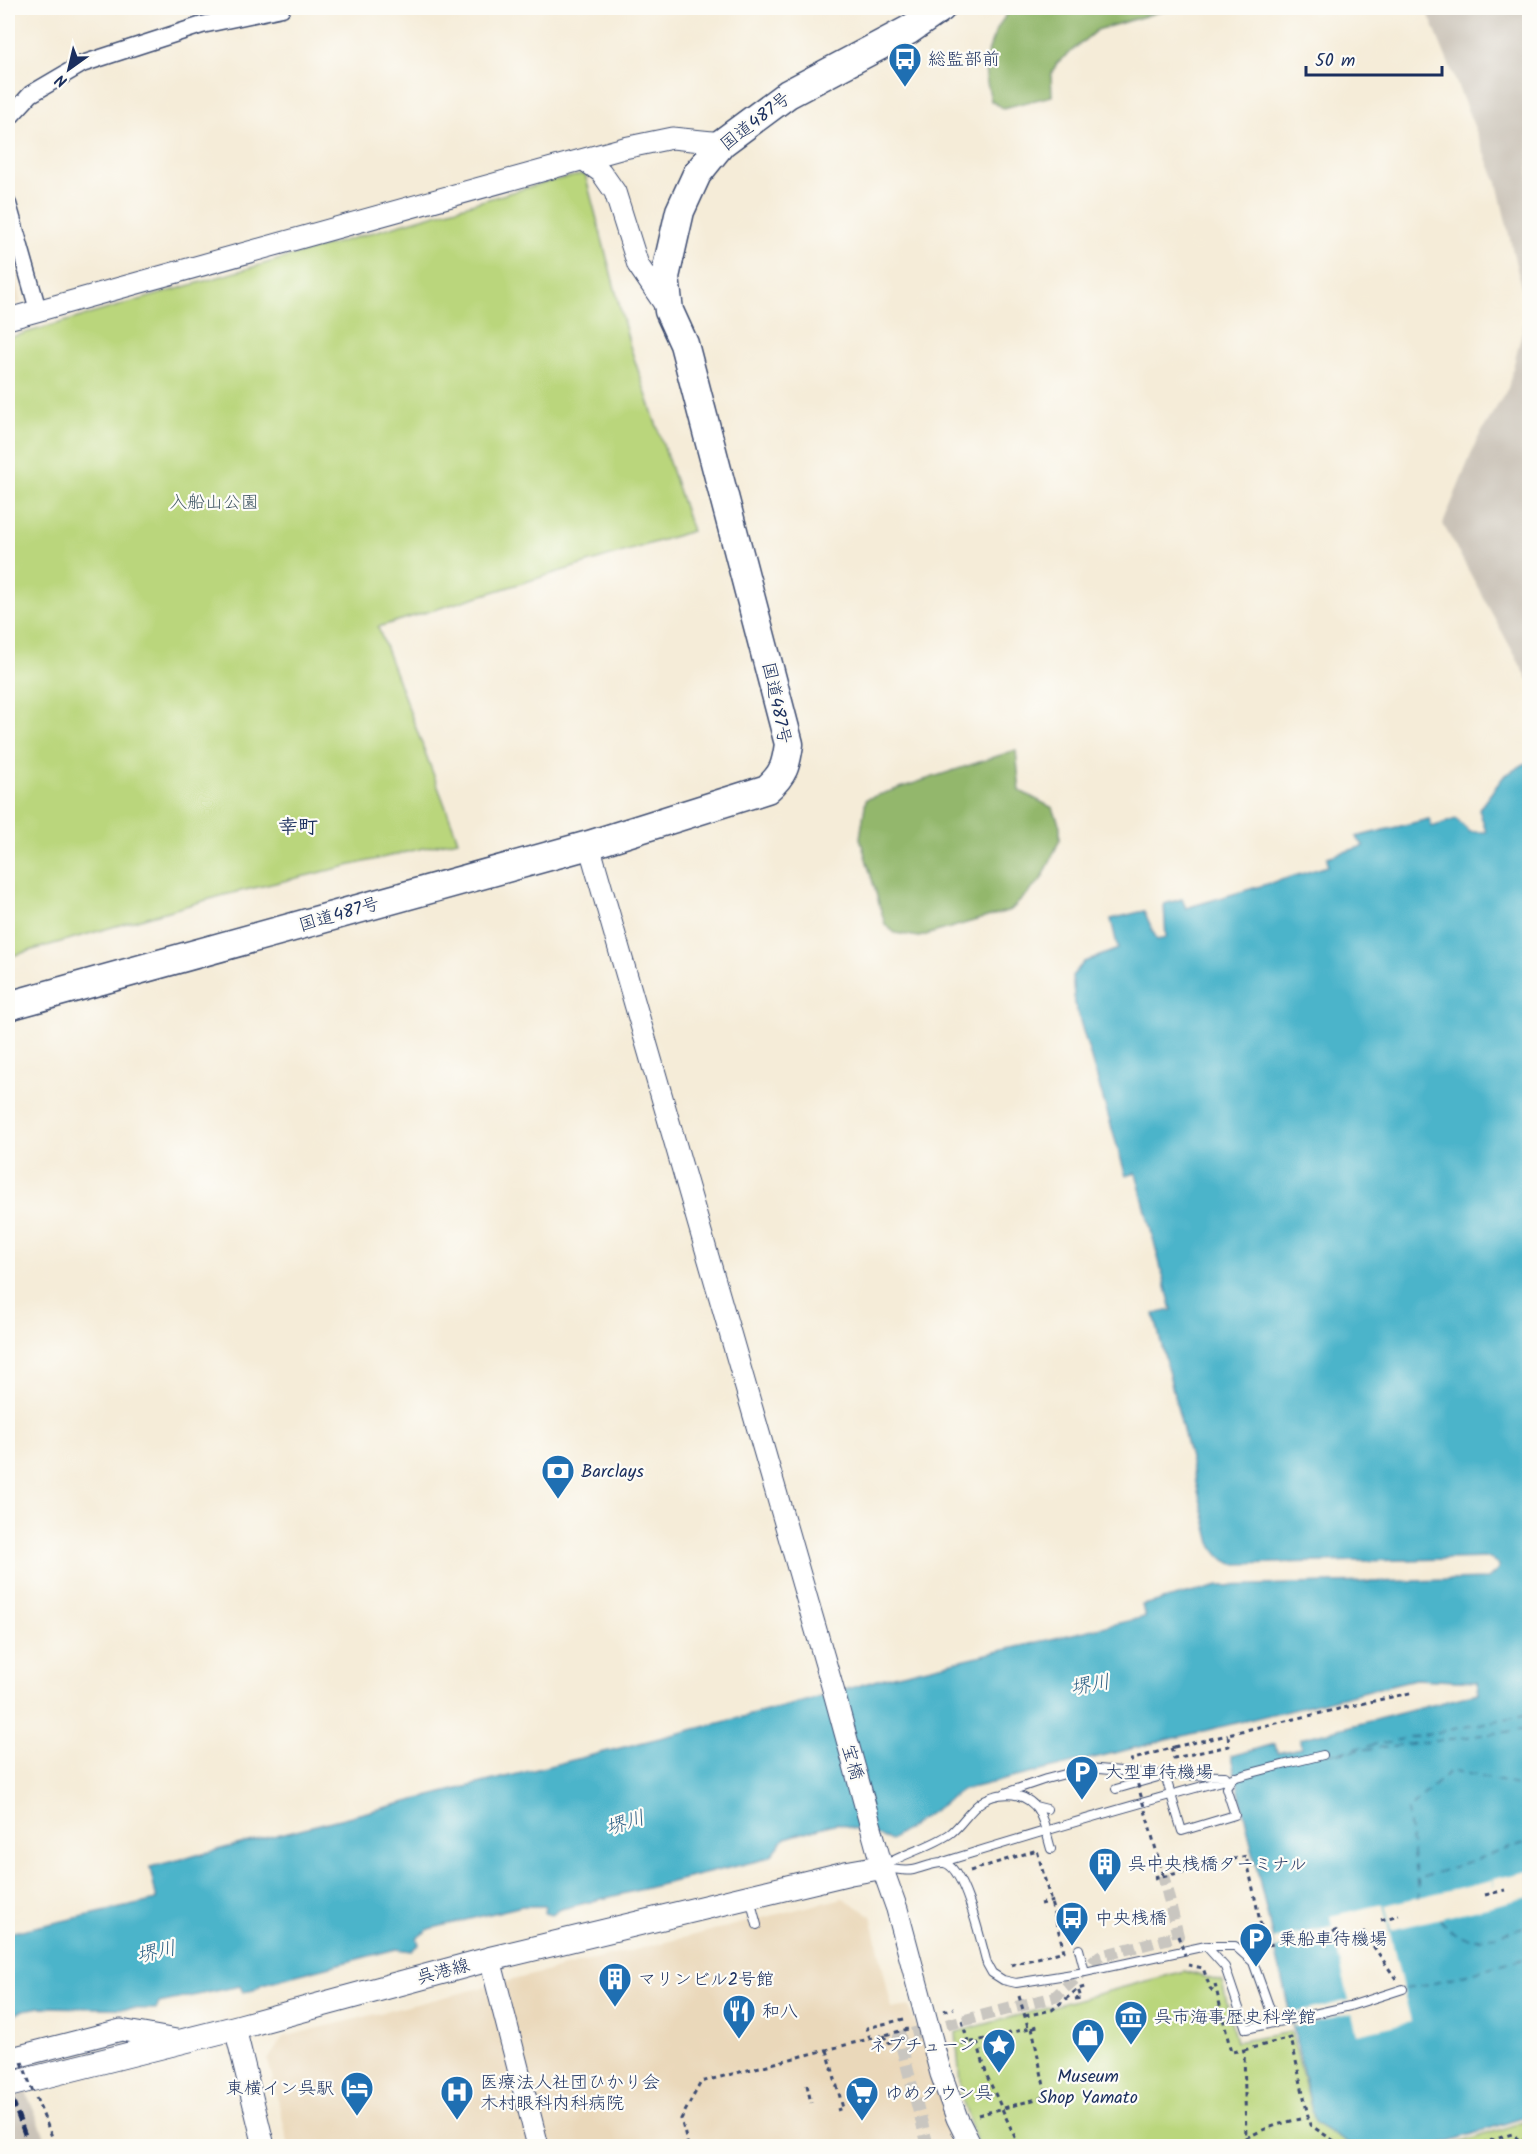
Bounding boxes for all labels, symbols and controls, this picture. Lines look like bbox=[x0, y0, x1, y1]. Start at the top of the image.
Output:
north arrow bbox=[39, 39, 99, 99]
scale bar bbox=[1306, 39, 1442, 77]
bus stop icon: 総監部前 bbox=[887, 41, 923, 88]
place label: 総監部前 bbox=[928, 46, 1000, 75]
text: 50 m bbox=[1315, 47, 1355, 76]
text: N bbox=[50, 67, 73, 93]
street label: 国道487号 bbox=[714, 85, 798, 159]
park label: 入船山公園 bbox=[169, 489, 259, 518]
street label: 国道487号 bbox=[753, 660, 798, 747]
district label: 幸町 bbox=[278, 812, 318, 844]
street label: 国道487号 bbox=[295, 890, 383, 941]
bank icon: Barclays bbox=[540, 1453, 576, 1500]
place label: Barclays bbox=[581, 1458, 644, 1487]
water label: 堺川 bbox=[1068, 1667, 1113, 1705]
street label: 宝橋 bbox=[833, 1741, 870, 1784]
parking icon: 大型車待機場 bbox=[1064, 1754, 1100, 1801]
place label: 大型車待機場 bbox=[1105, 1759, 1213, 1788]
water label: 堺川 bbox=[602, 1803, 649, 1845]
building icon: 呉中央桟橋ターミナル bbox=[1087, 1846, 1123, 1893]
place label: 呉中央桟橋ターミナル bbox=[1128, 1851, 1307, 1880]
bus stop icon: 中央桟橋 bbox=[1054, 1900, 1090, 1947]
place label: 中央桟橋 bbox=[1095, 1905, 1167, 1934]
parking icon: 乗船車待機場 bbox=[1238, 1921, 1274, 1968]
place label: 乗船車待機場 bbox=[1279, 1926, 1387, 1955]
water label: 堺川 bbox=[134, 1933, 179, 1973]
street label: 呉港線 bbox=[414, 1951, 473, 1993]
building icon: マリンビル2号館 bbox=[597, 1961, 633, 2008]
place label: マリンビル2号館 bbox=[638, 1966, 774, 1995]
restaurant icon: 和八 bbox=[721, 1993, 757, 2040]
place label: 和八 bbox=[762, 1998, 798, 2027]
museum icon: 呉市海事歴史科学館 bbox=[1113, 1999, 1149, 2046]
place label: 呉市海事歴史科学館 bbox=[1154, 2004, 1316, 2033]
shop icon: Museum Shop Yamato bbox=[1070, 2017, 1106, 2064]
place icon: ネプチューン bbox=[981, 2027, 1017, 2074]
place label: ネプチューン bbox=[869, 2032, 976, 2061]
place label: Museum Shop Yamato bbox=[1038, 2063, 1138, 2113]
place label: 医療法人社団ひかり会 木村眼科内科病院 bbox=[480, 2069, 660, 2119]
hotel icon: 東横イン呉駅 bbox=[339, 2070, 375, 2117]
hospital icon: 医療法人社団ひかり会 木村眼科内科病院 bbox=[439, 2074, 475, 2121]
place label: 東横イン呉駅 bbox=[226, 2075, 334, 2104]
supermarket icon: ゆめタウン呉 bbox=[844, 2075, 880, 2122]
place label: ゆめタウン呉 bbox=[885, 2080, 993, 2109]

